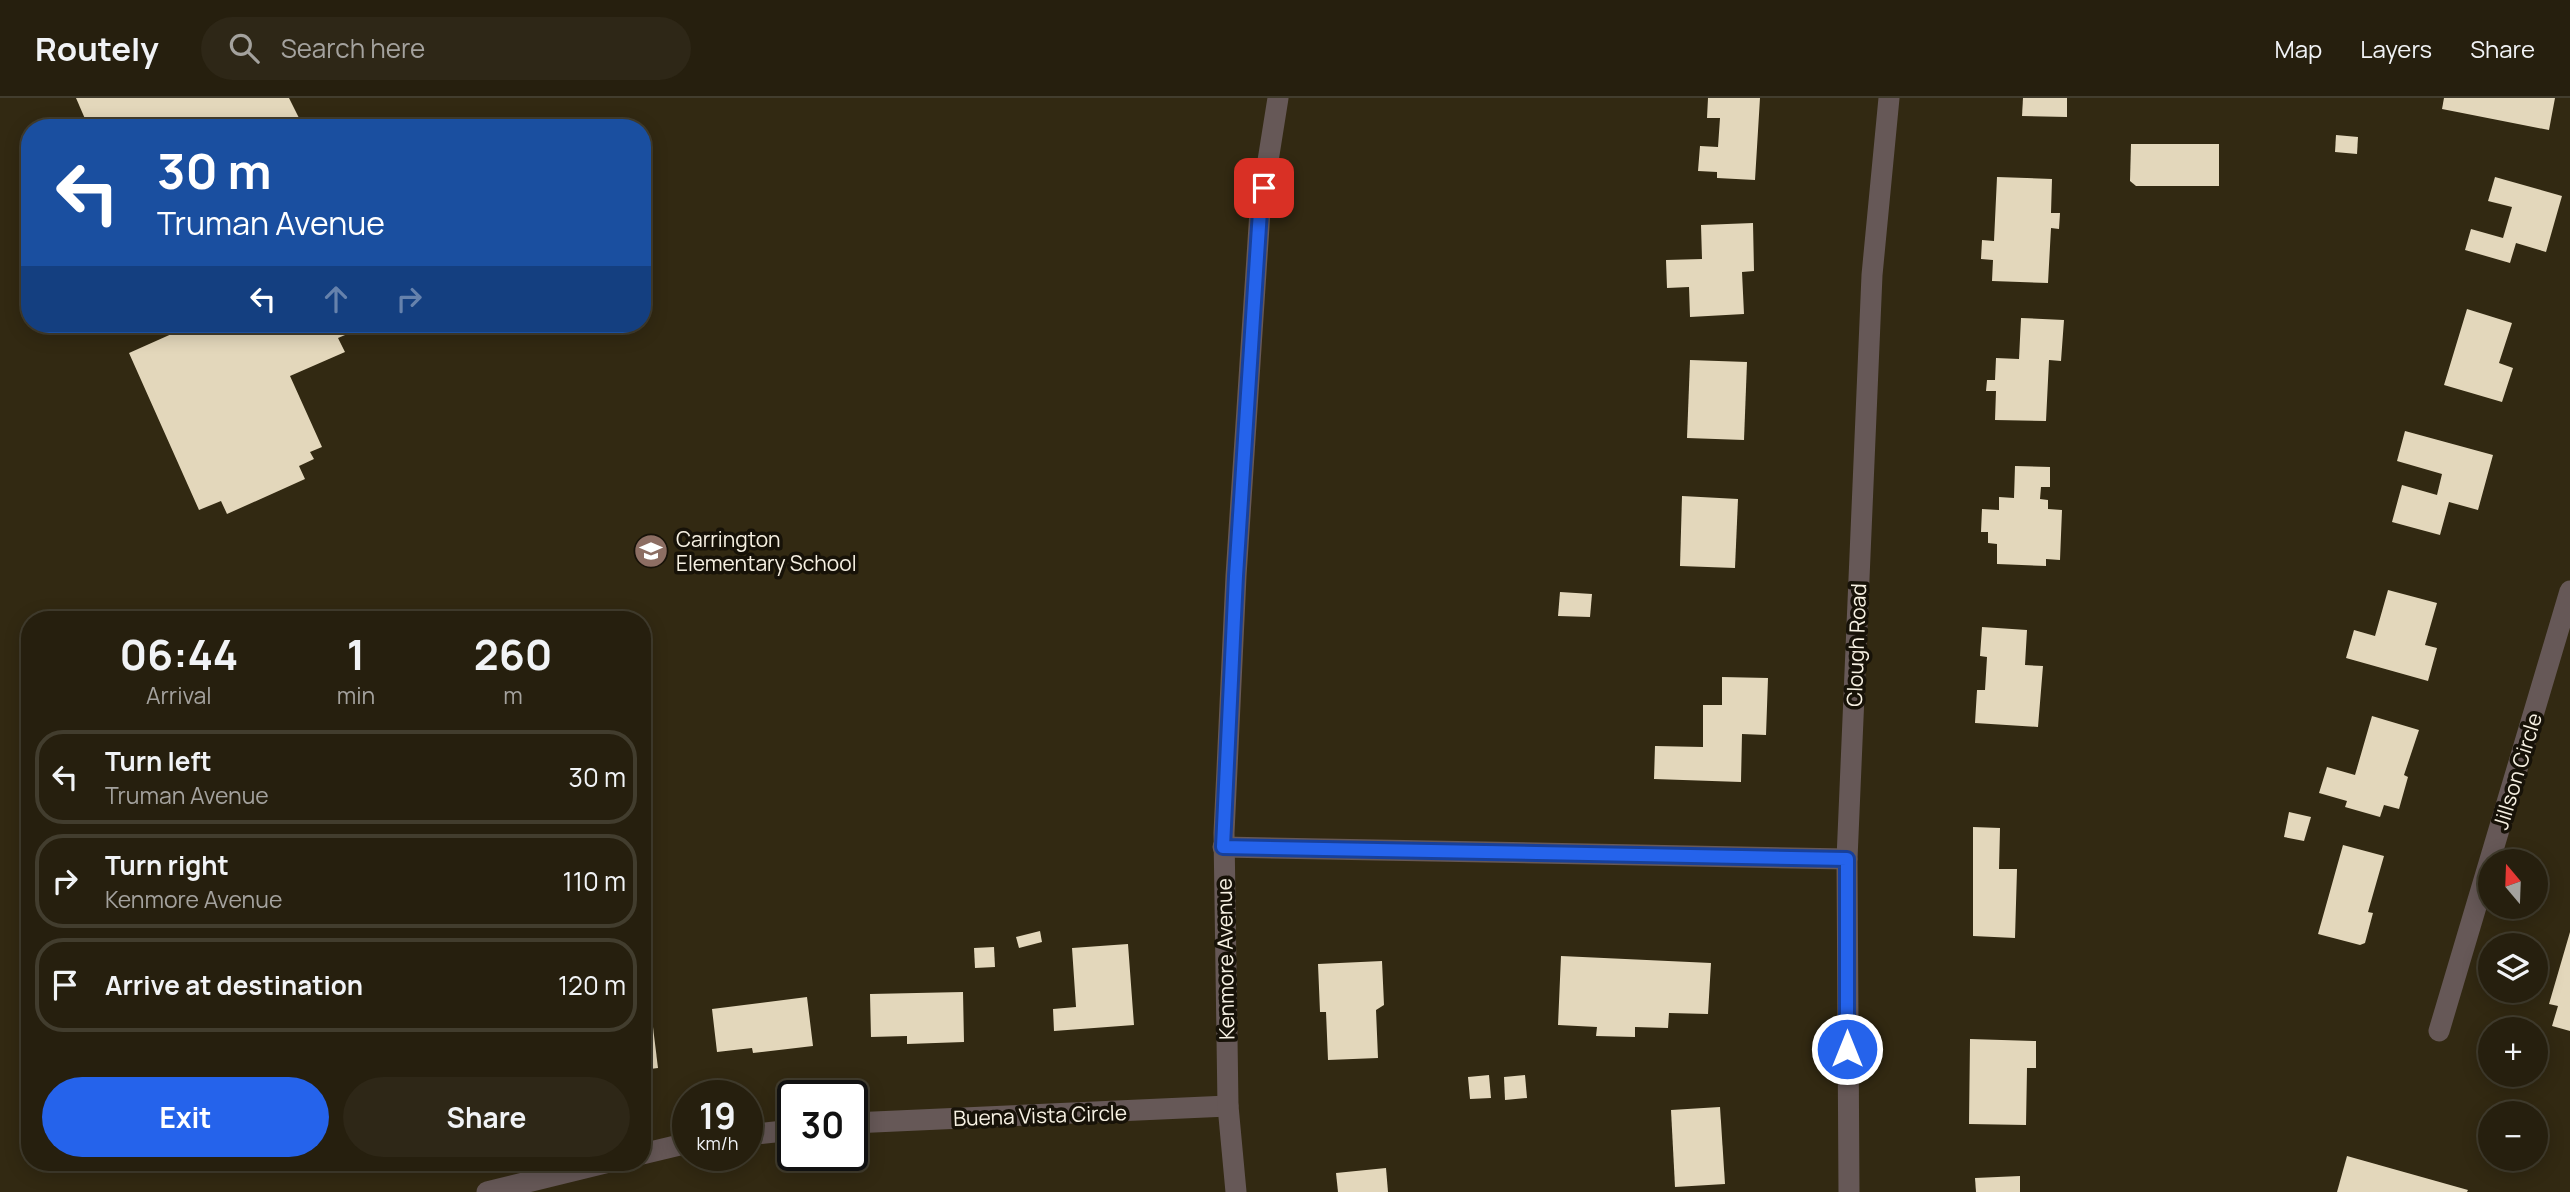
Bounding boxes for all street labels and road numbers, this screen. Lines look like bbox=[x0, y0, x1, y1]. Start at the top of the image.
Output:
street label: Clough Road bbox=[1840, 583, 1872, 707]
street label: Jillson Circle bbox=[2486, 709, 2548, 833]
street label: Kenmore Avenue bbox=[1210, 878, 1240, 1040]
street label: Buena Vista Circle bbox=[953, 1098, 1127, 1132]

